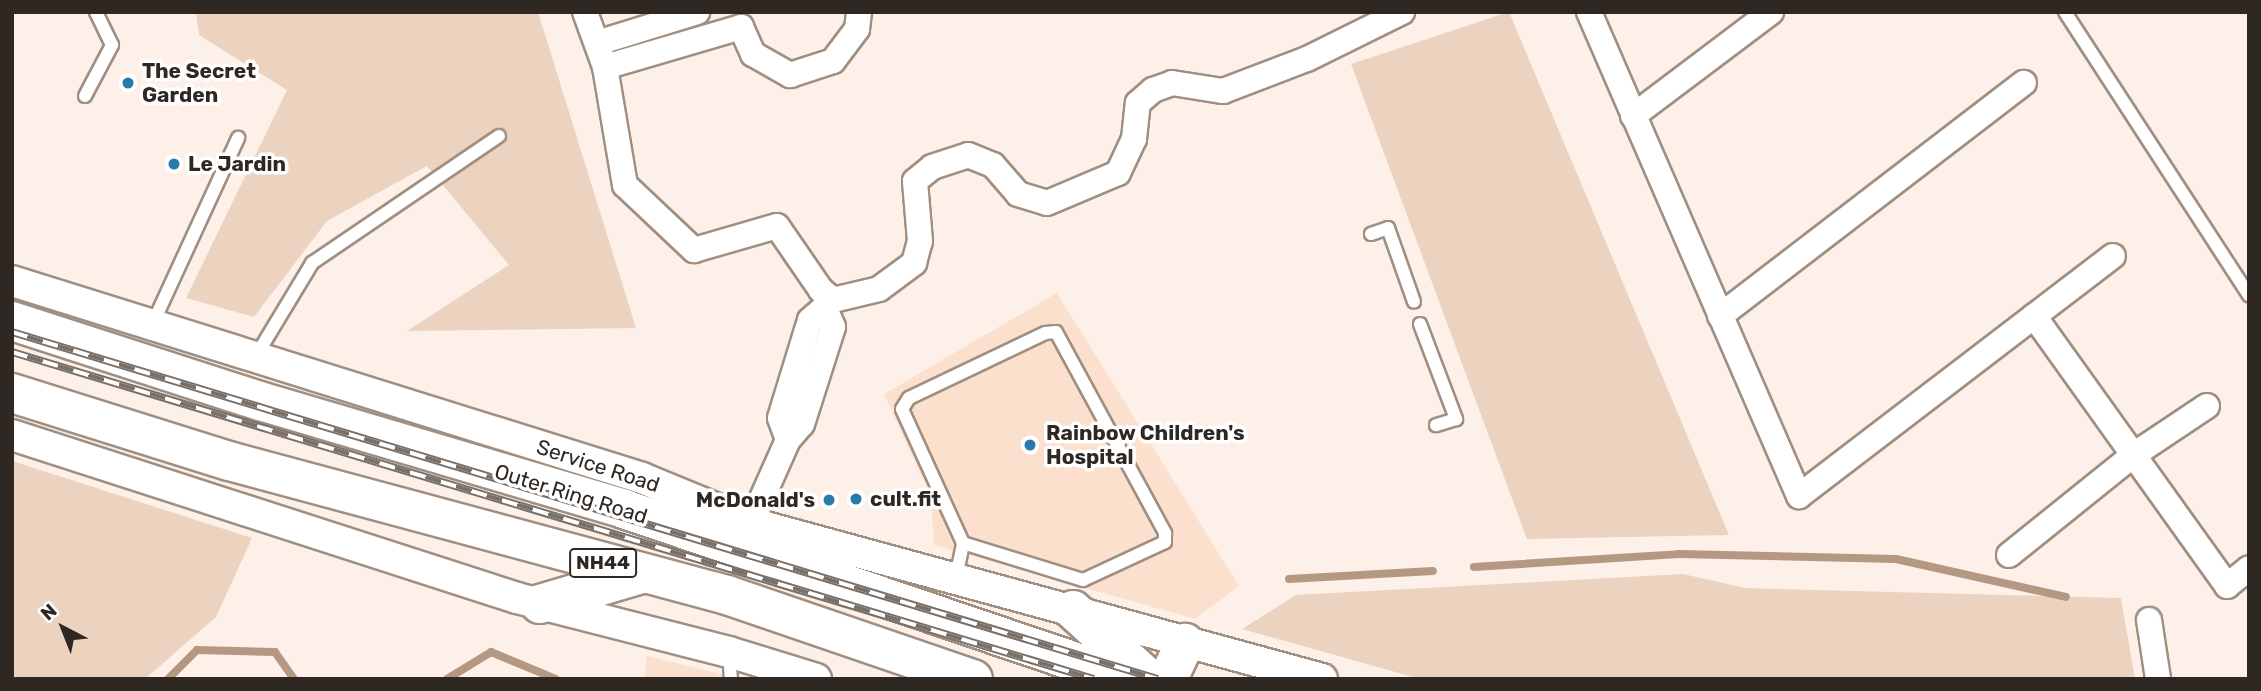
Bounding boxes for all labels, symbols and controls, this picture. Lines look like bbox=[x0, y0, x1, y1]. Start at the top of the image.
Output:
place label: The Secret Garden bbox=[142, 58, 256, 108]
marker: The Secret Garden bbox=[120, 75, 136, 91]
place label: Le Jardin bbox=[188, 151, 286, 177]
marker: Le Jardin bbox=[166, 156, 182, 172]
place label: Rainbow Children's Hospital bbox=[1046, 420, 1245, 470]
street label: Service Road bbox=[533, 434, 663, 498]
marker: Rainbow Children's Hospital bbox=[1020, 435, 1040, 455]
street label: Outer Ring Road bbox=[491, 459, 651, 529]
place label: cult.fit bbox=[870, 486, 941, 512]
place label: McDonald's bbox=[696, 487, 815, 513]
marker: cult.fit bbox=[848, 491, 864, 507]
marker: McDonald's bbox=[821, 492, 837, 508]
road number: NH44 bbox=[568, 548, 638, 578]
north arrow bbox=[28, 593, 98, 663]
text: N bbox=[36, 599, 61, 625]

